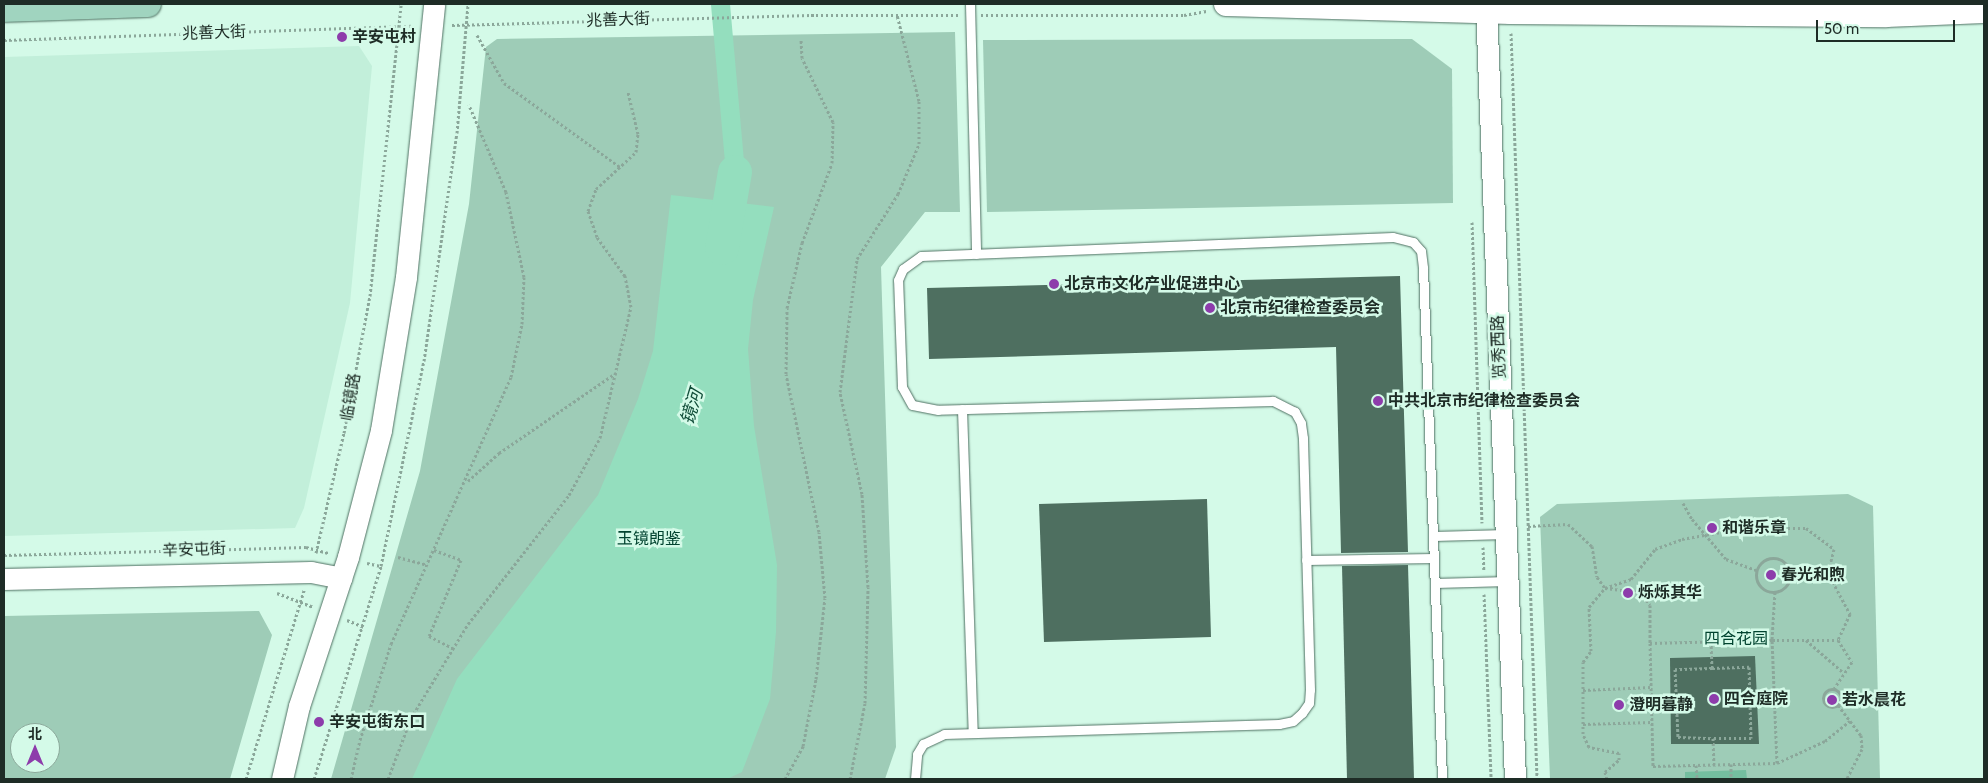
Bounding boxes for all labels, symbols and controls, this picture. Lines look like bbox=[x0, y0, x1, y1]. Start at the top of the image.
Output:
street label: 兆善大街 bbox=[586, 9, 650, 31]
scale bar bbox=[1818, 10, 1957, 42]
text: 50 m bbox=[1824, 20, 1859, 38]
street label: 兆善大街 bbox=[182, 22, 246, 44]
place label: 辛安屯村 bbox=[352, 27, 416, 47]
marker: 辛安屯村 bbox=[336, 31, 348, 43]
place label: 北京市文化产业促进中心 bbox=[1064, 274, 1240, 294]
marker: 北京市文化产业促进中心 bbox=[1048, 278, 1060, 290]
place label: 北京市纪律检查委员会 bbox=[1220, 298, 1380, 318]
marker: 北京市纪律检查委员会 bbox=[1204, 302, 1216, 314]
street label: 览秀西路 bbox=[1488, 315, 1510, 379]
street label: 临镜路 bbox=[337, 372, 365, 422]
water label: 镜河 bbox=[676, 387, 708, 427]
place label: 中共北京市纪律检查委员会 bbox=[1388, 391, 1580, 411]
marker: 中共北京市纪律检查委员会 bbox=[1372, 395, 1384, 407]
place label: 和谐乐章 bbox=[1722, 518, 1786, 538]
marker: 和谐乐章 bbox=[1706, 522, 1718, 534]
park label: 玉镜朗鉴 bbox=[617, 529, 681, 549]
street label: 辛安屯街 bbox=[162, 539, 226, 561]
place label: 春光和煦 bbox=[1781, 565, 1845, 585]
marker: 春光和煦 bbox=[1765, 569, 1777, 581]
place label: 烁烁其华 bbox=[1638, 583, 1702, 603]
marker: 烁烁其华 bbox=[1622, 587, 1634, 599]
park label: 四合花园 bbox=[1704, 629, 1768, 649]
place label: 四合庭院 bbox=[1724, 689, 1788, 709]
place label: 若水晨花 bbox=[1842, 690, 1906, 710]
marker: 四合庭院 bbox=[1708, 693, 1720, 705]
marker: 若水晨花 bbox=[1826, 694, 1838, 706]
place label: 澄明暮静 bbox=[1629, 695, 1693, 715]
marker: 澄明暮静 bbox=[1613, 699, 1625, 711]
place label: 辛安屯街东口 bbox=[329, 712, 425, 732]
marker: 辛安屯街东口 bbox=[313, 716, 325, 728]
north arrow bbox=[10, 723, 60, 773]
text: 北 bbox=[28, 725, 42, 743]

